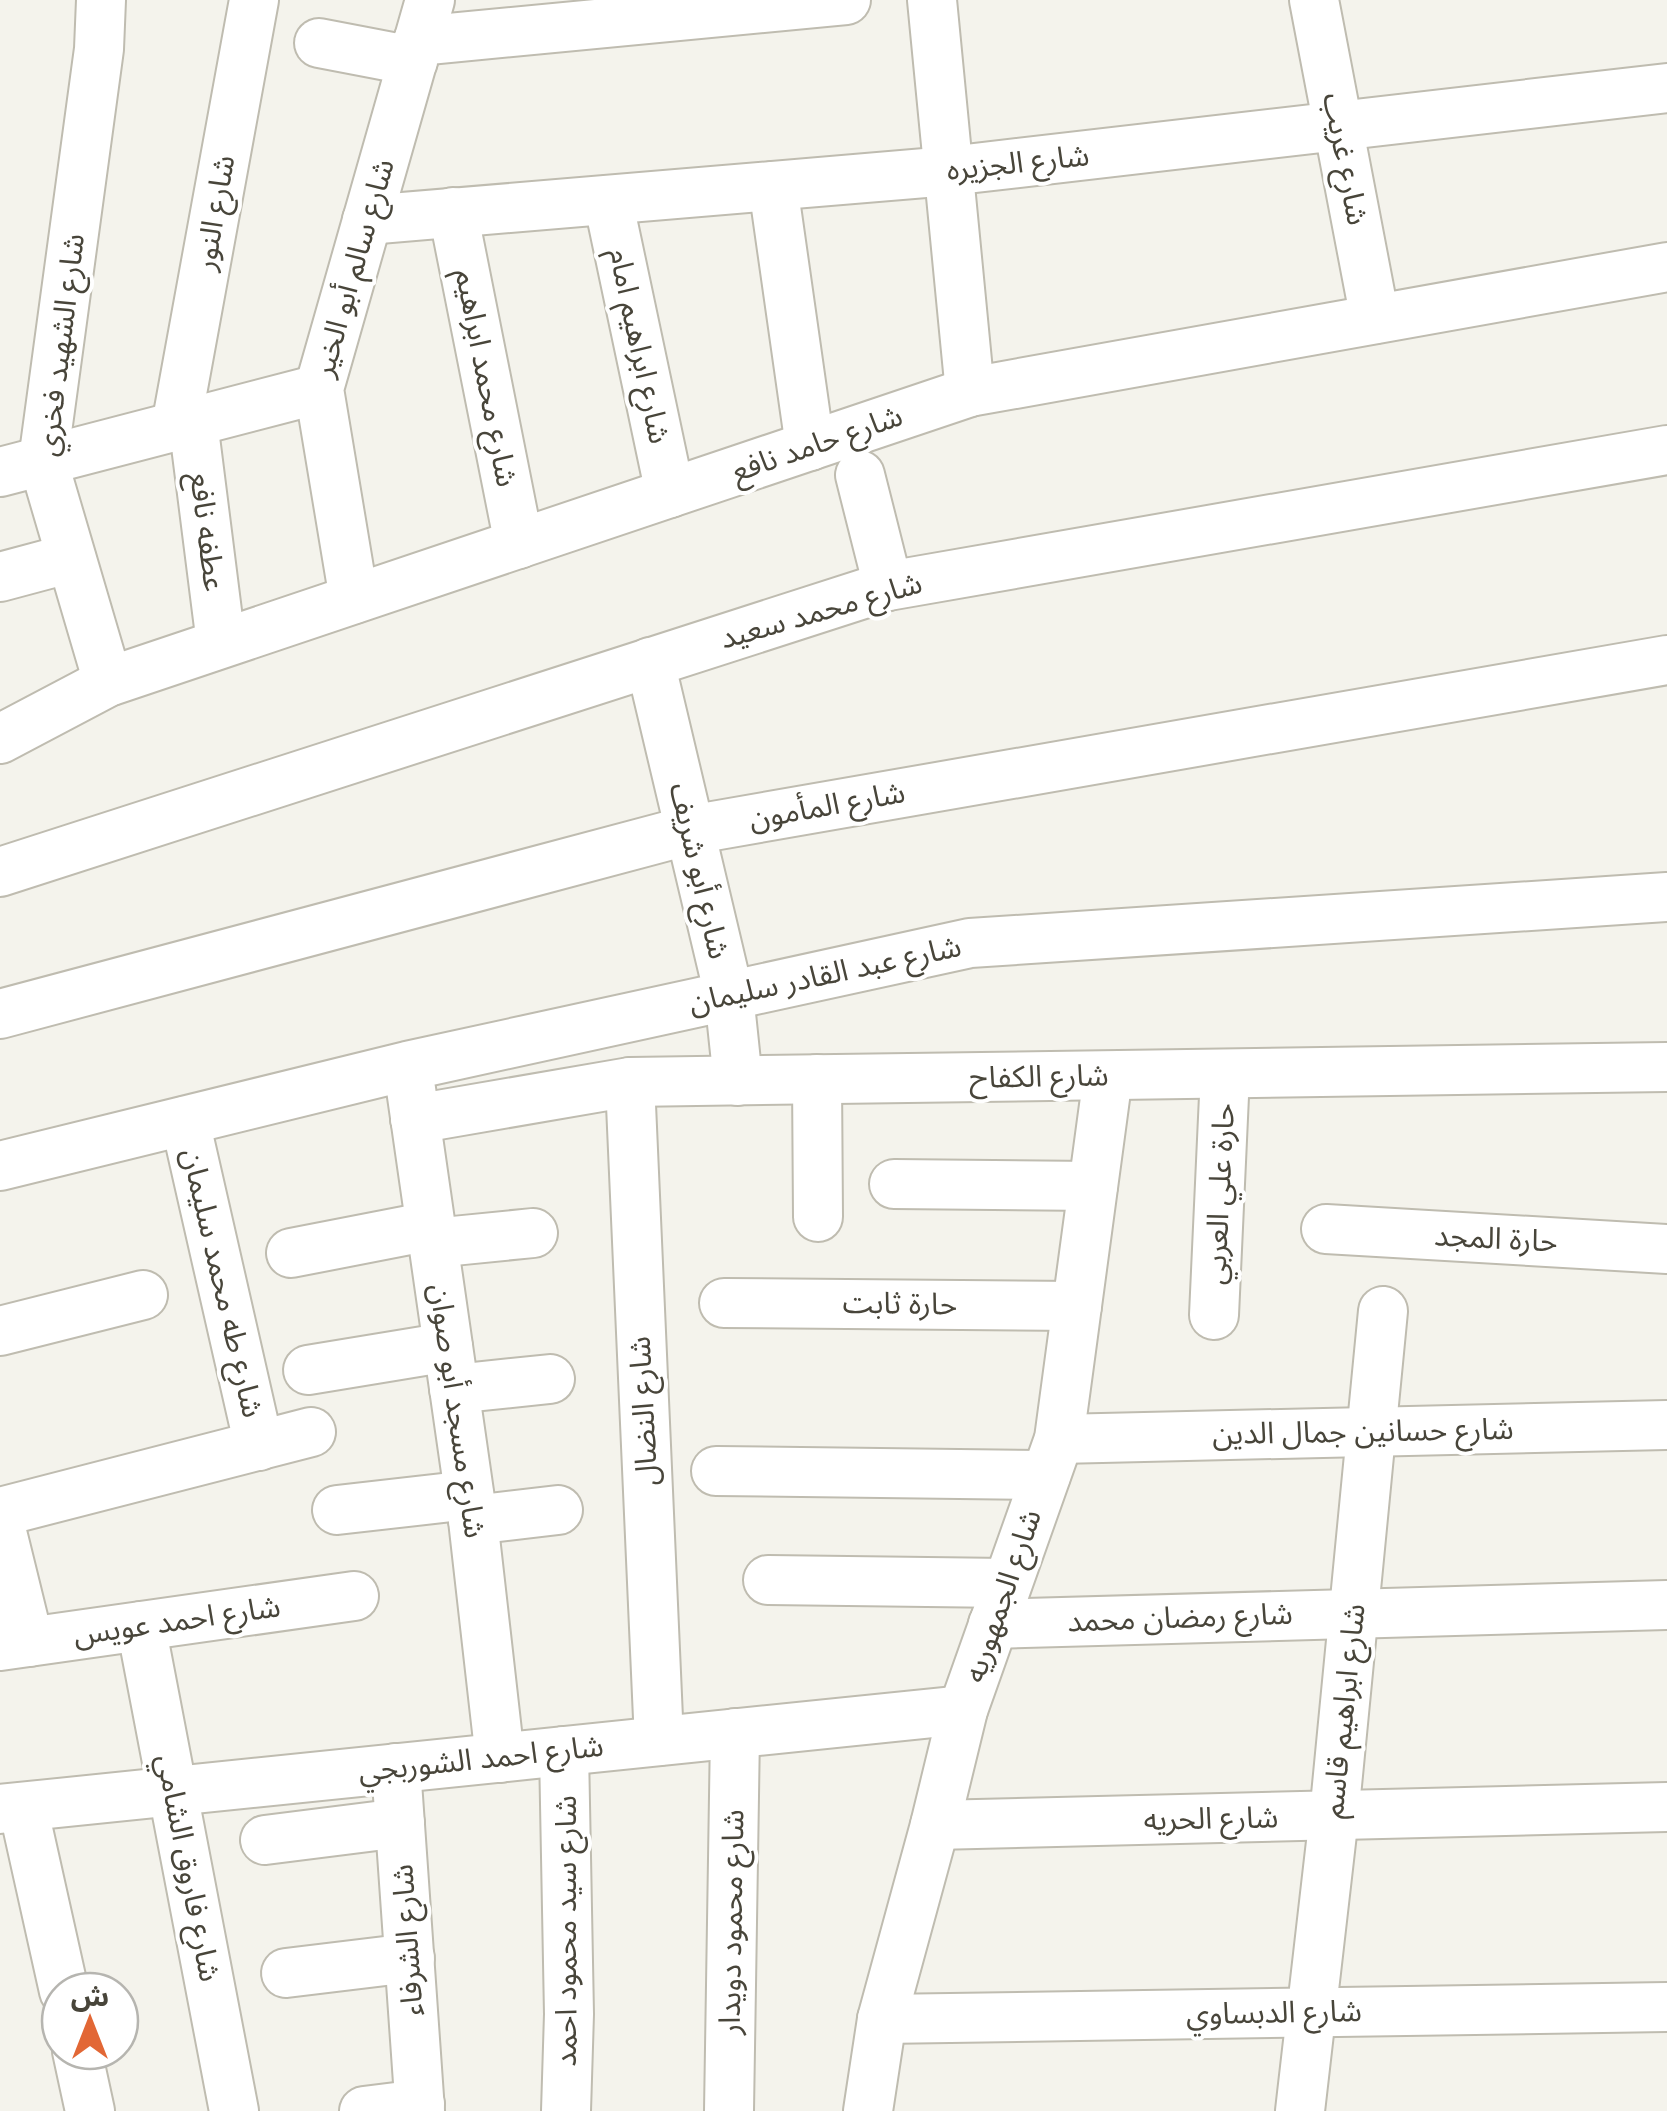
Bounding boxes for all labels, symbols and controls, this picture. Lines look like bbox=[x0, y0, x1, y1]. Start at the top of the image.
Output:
street label: شارع غريب bbox=[1311, 90, 1376, 229]
street label: شارع الجزيره bbox=[945, 137, 1091, 192]
street label: شارع النور bbox=[186, 152, 246, 275]
street label: شارع سالم أبو الخير bbox=[304, 154, 407, 383]
street label: شارع الشهيد فخري bbox=[29, 232, 97, 459]
street label: شارع ابراهيم امام bbox=[596, 245, 678, 448]
street label: شارع محمد ابراهيم bbox=[443, 266, 525, 491]
street label: شارع حامد نافع bbox=[727, 397, 908, 493]
street label: عطفه نافع bbox=[178, 470, 233, 594]
street label: شارع محمد سعيد bbox=[716, 564, 927, 660]
street label: شارع المأمون bbox=[746, 773, 908, 841]
street label: شارع أبو شريف bbox=[658, 779, 738, 963]
street label: شارع عبد القادر سليمان bbox=[685, 928, 965, 1025]
street label: شارع الكفاح bbox=[969, 1057, 1109, 1100]
street label: حارة علي العربي bbox=[1197, 1102, 1247, 1286]
street label: شارع طه محمد سليمان bbox=[170, 1145, 271, 1422]
street label: حارة المجد bbox=[1433, 1217, 1559, 1261]
street label: شارع مسجد أبو صوان bbox=[418, 1281, 494, 1541]
street label: حارة ثابت bbox=[842, 1285, 958, 1323]
street label: شارع النضال bbox=[622, 1335, 669, 1487]
street label: شارع حسانين جمال الدين bbox=[1212, 1411, 1514, 1456]
street label: شارع الجمهوريه bbox=[956, 1505, 1053, 1688]
street label: شارع احمد عويس bbox=[71, 1588, 283, 1657]
street label: شارع رمضان محمد bbox=[1067, 1596, 1293, 1643]
street label: شارع ابراهيم قاسم bbox=[1314, 1602, 1378, 1820]
street label: شارع احمد الشوربجي bbox=[357, 1728, 606, 1794]
street label: شارع فاروق الشامي bbox=[144, 1751, 228, 1986]
street label: شارع سيد محمود احمد bbox=[548, 1795, 588, 2067]
street label: شارع الحريه bbox=[1143, 1799, 1279, 1842]
street label: شارع محمود دويدار bbox=[712, 1809, 755, 2036]
street label: شارع الشرفاء bbox=[384, 1863, 435, 2017]
north arrow bbox=[40, 1971, 140, 2071]
text: ش bbox=[71, 1980, 109, 2014]
street label: شارع الدبساوي bbox=[1186, 1993, 1362, 2037]

